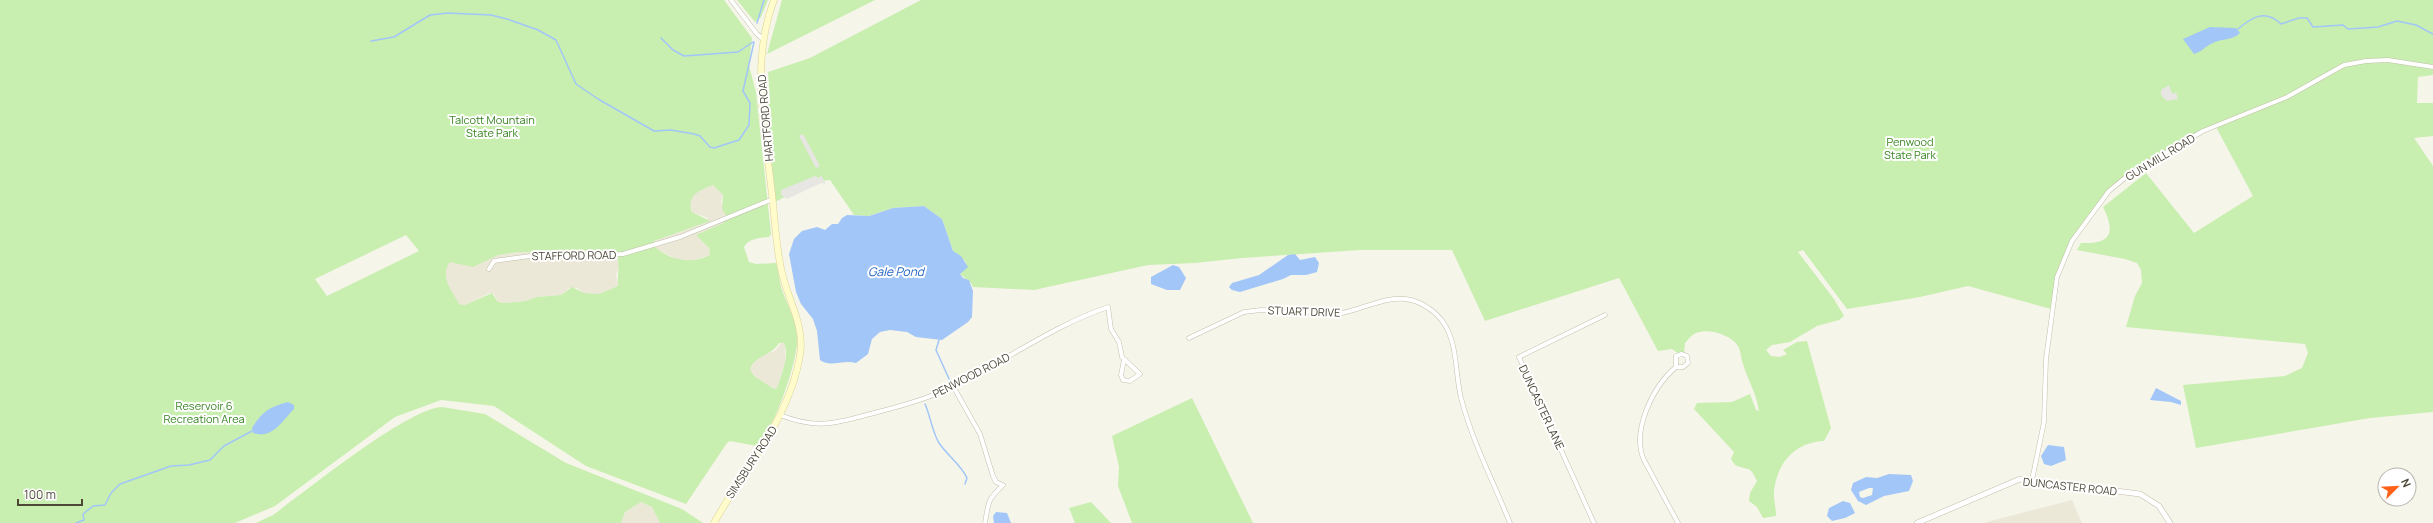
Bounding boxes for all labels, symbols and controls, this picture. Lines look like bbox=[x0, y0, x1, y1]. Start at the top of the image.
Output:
street label: HARTFORD ROAD bbox=[754, 74, 776, 162]
park label: Talcott Mountain State Park bbox=[449, 112, 535, 140]
street label: GUN MILL ROAD bbox=[2122, 130, 2198, 184]
park label: Penwood State Park bbox=[1884, 134, 1937, 162]
street label: STAFFORD ROAD bbox=[532, 247, 616, 263]
water label: Gale Pond bbox=[868, 263, 926, 280]
street label: STUART DRIVE bbox=[1267, 302, 1341, 320]
street label: PENWOOD ROAD bbox=[930, 349, 1012, 401]
street label: DUNCASTER LANE bbox=[1516, 362, 1568, 452]
park label: Reservoir 6 Recreation Area bbox=[163, 398, 245, 426]
street label: SIMSBURY ROAD bbox=[722, 423, 780, 501]
north arrow bbox=[2377, 467, 2417, 507]
street label: DUNCASTER ROAD bbox=[2022, 474, 2118, 498]
text: N bbox=[2398, 476, 2415, 489]
scale bar bbox=[18, 481, 82, 507]
text: 100 m bbox=[24, 486, 56, 503]

